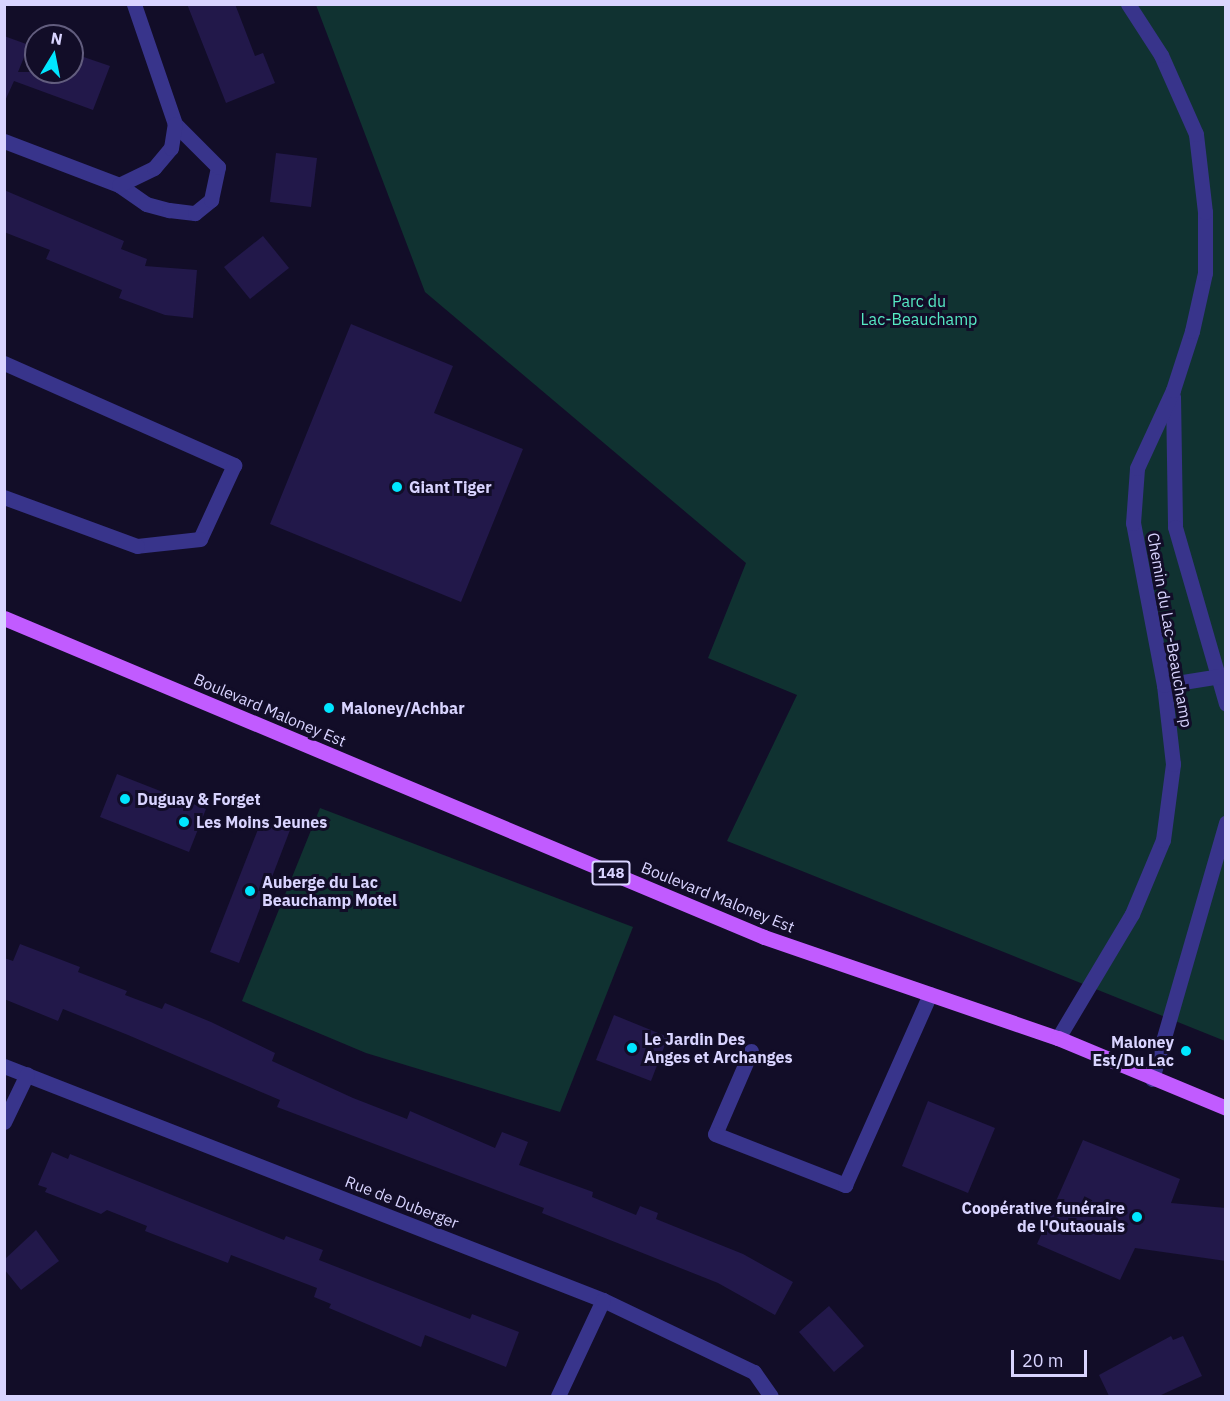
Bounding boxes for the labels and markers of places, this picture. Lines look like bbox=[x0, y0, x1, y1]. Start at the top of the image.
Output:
place label: Giant Tiger bbox=[409, 477, 492, 497]
marker: Giant Tiger bbox=[390, 480, 404, 494]
place label: Maloney/Achbar bbox=[341, 698, 465, 718]
marker: Maloney/Achbar bbox=[322, 701, 336, 715]
place label: Duguay & Forget bbox=[137, 789, 261, 809]
marker: Duguay & Forget bbox=[118, 792, 132, 806]
place label: Les Moins Jeunes bbox=[196, 812, 327, 832]
marker: Les Moins Jeunes bbox=[177, 815, 191, 829]
place label: Auberge du Lac Beauchamp Motel bbox=[262, 872, 397, 910]
marker: Auberge du Lac Beauchamp Motel bbox=[243, 884, 257, 898]
place label: Le Jardin Des Anges et Archanges bbox=[644, 1029, 793, 1067]
place label: Maloney Est/Du Lac bbox=[1092, 1032, 1174, 1070]
marker: Le Jardin Des Anges et Archanges bbox=[625, 1041, 639, 1055]
marker: Maloney Est/Du Lac bbox=[1179, 1044, 1193, 1058]
place label: Coopérative funéraire de l'Outaouais bbox=[961, 1198, 1125, 1236]
marker: Coopérative funéraire de l'Outaouais bbox=[1130, 1210, 1144, 1224]

